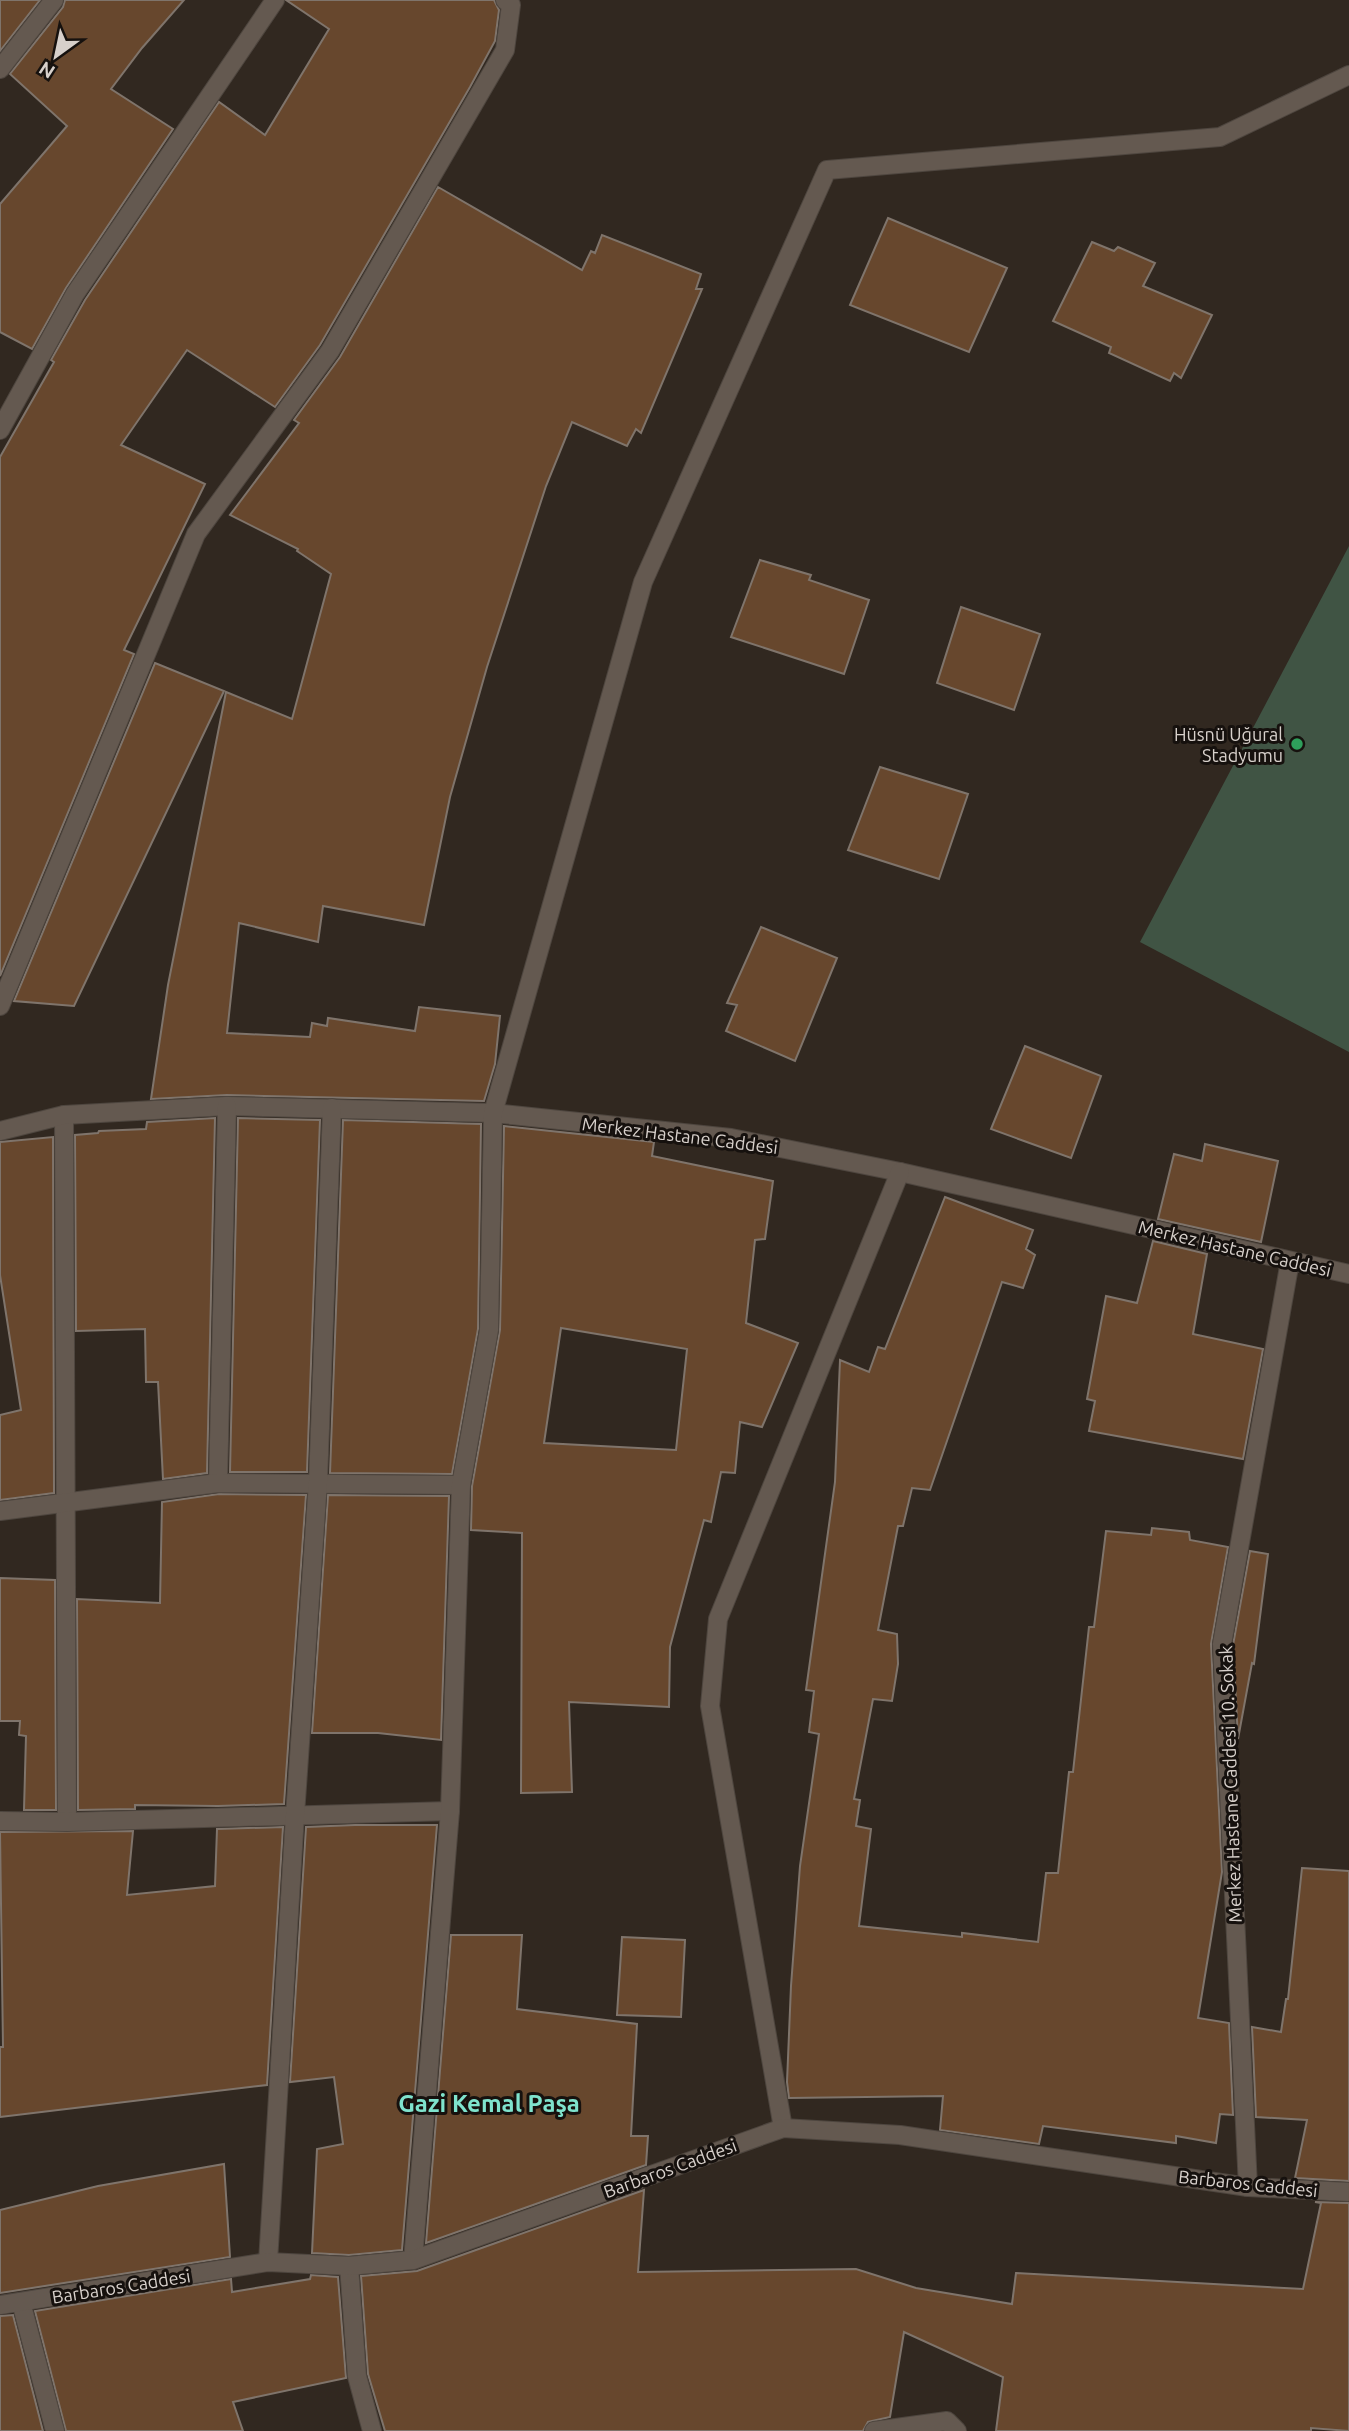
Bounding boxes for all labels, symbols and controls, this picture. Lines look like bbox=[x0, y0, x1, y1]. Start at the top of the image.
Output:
north arrow bbox=[21, 21, 91, 91]
text: N bbox=[35, 57, 59, 83]
place label: Hüsnü Uğural Stadyumu bbox=[1174, 724, 1283, 765]
marker: Hüsnü Uğural Stadyumu bbox=[1289, 736, 1305, 752]
street label: Merkez Hastane Caddesi bbox=[581, 1113, 779, 1157]
street label: Merkez Hastane Caddesi bbox=[1137, 1216, 1333, 1280]
street label: Merkez Hastane Caddesi 10. Sokak bbox=[1215, 1645, 1245, 1923]
district label: Gazi Kemal Paşa bbox=[398, 2090, 580, 2117]
street label: Barbaros Caddesi bbox=[601, 2135, 739, 2201]
street label: Barbaros Caddesi bbox=[1177, 2166, 1319, 2200]
street label: Barbaros Caddesi bbox=[50, 2265, 192, 2307]

